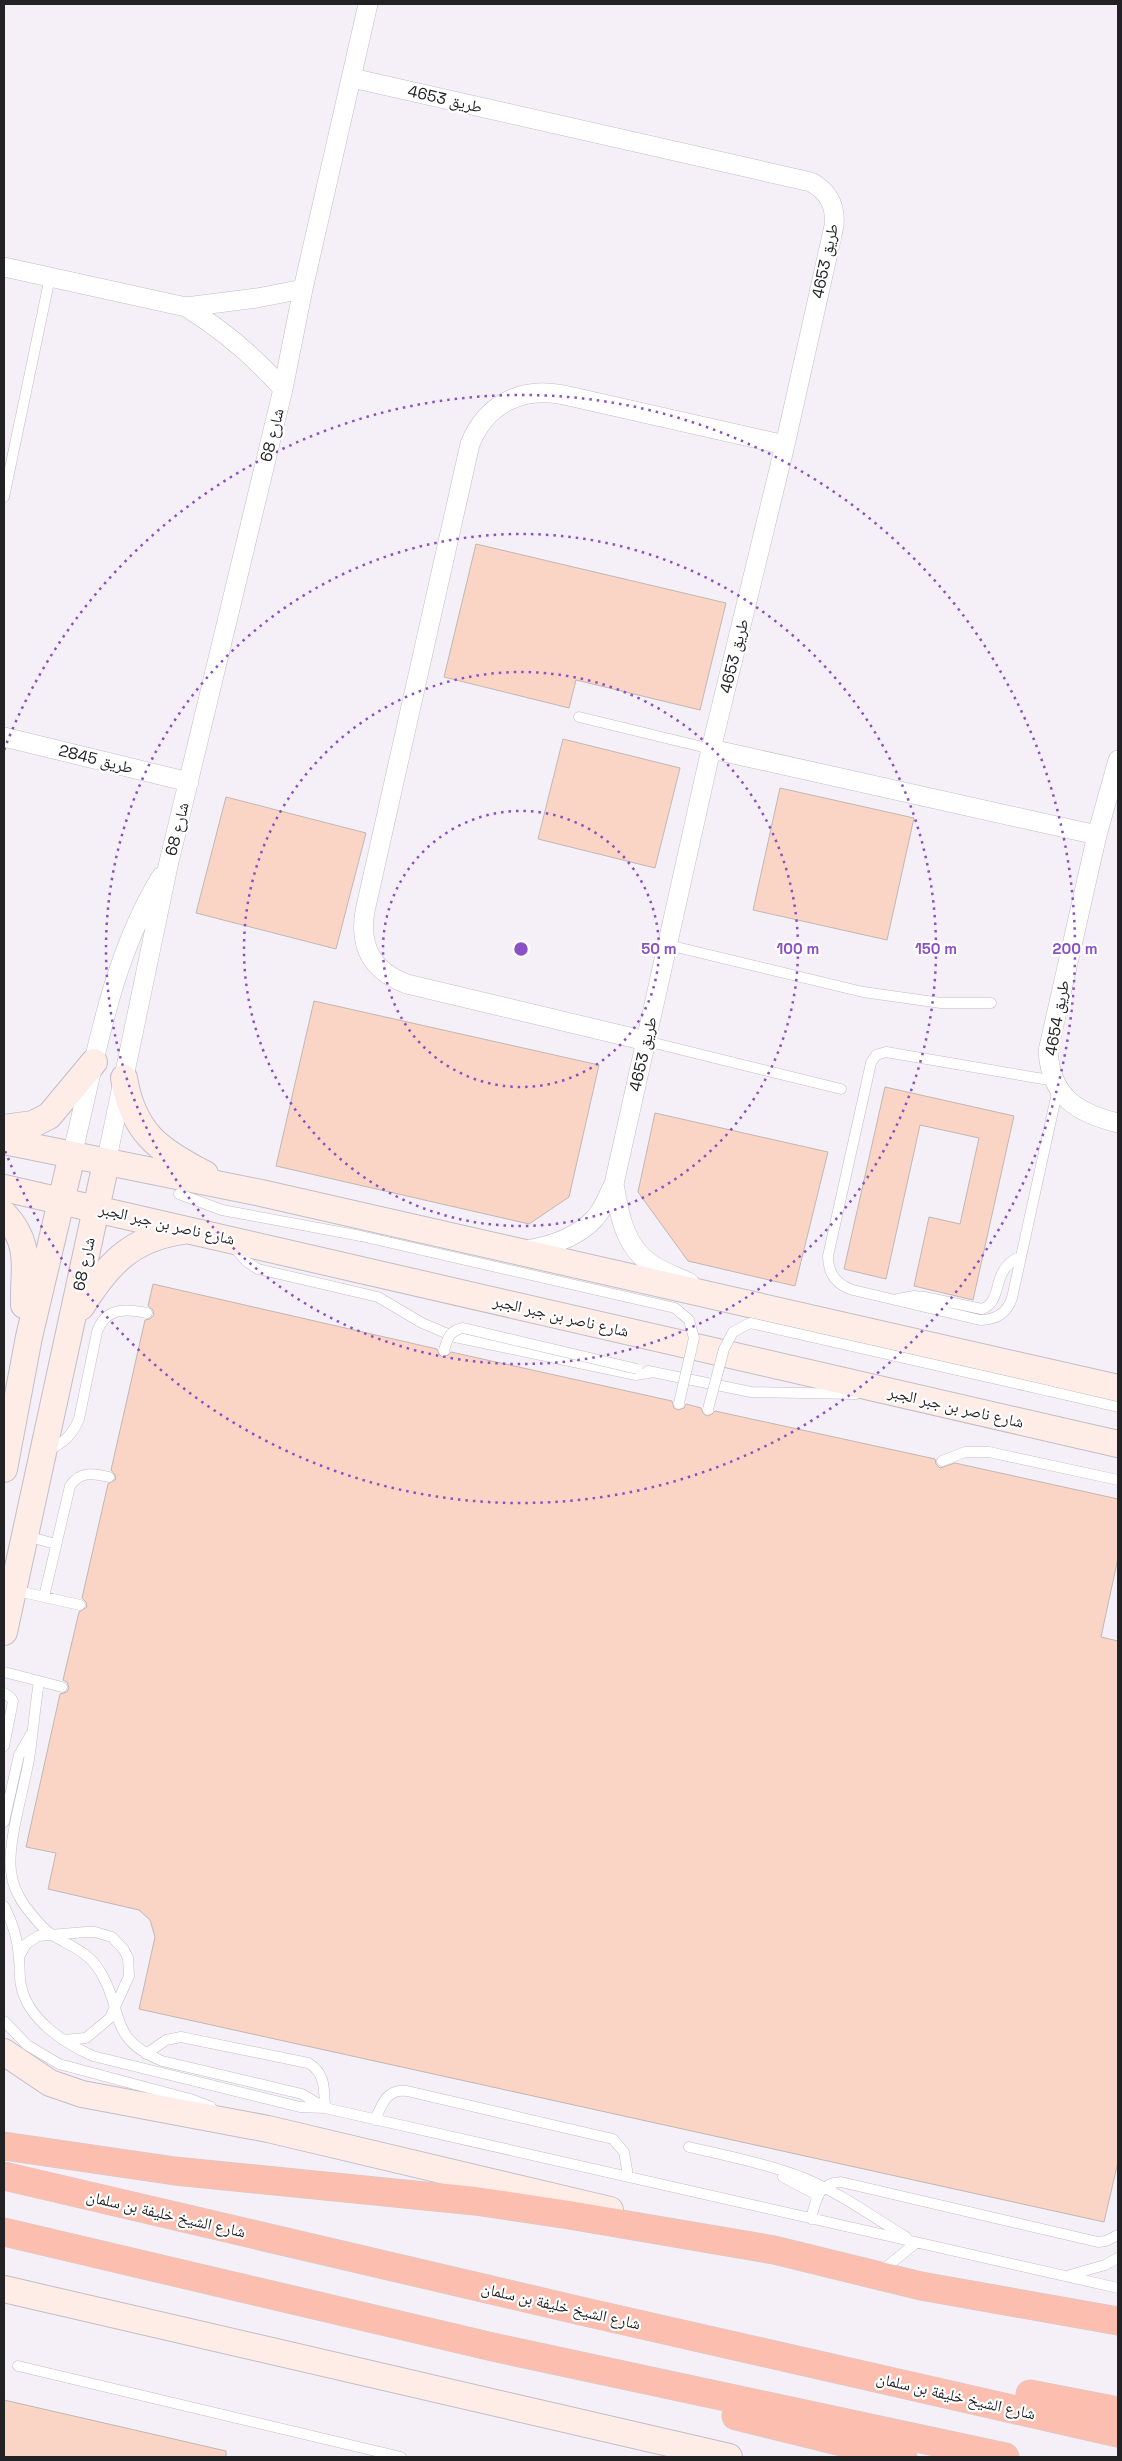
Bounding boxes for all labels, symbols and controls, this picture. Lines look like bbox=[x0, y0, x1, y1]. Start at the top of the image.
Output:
street label: طريق 4653 bbox=[406, 80, 484, 118]
street label: طريق 4653 bbox=[807, 222, 843, 300]
street label: شارع 68 bbox=[255, 406, 289, 464]
street label: طريق 4653 bbox=[715, 617, 753, 695]
street label: طريق 2845 bbox=[57, 740, 135, 778]
street label: شارع 68 bbox=[160, 800, 194, 858]
text: 50 m bbox=[641, 939, 677, 958]
text: 100 m bbox=[777, 939, 819, 958]
text: 150 m bbox=[915, 939, 957, 958]
text: 200 m bbox=[1053, 939, 1097, 958]
centre of rings bbox=[512, 940, 530, 958]
street label: طريق 4654 bbox=[1040, 979, 1074, 1057]
street label: طريق 4653 bbox=[624, 1015, 662, 1093]
street label: شارع ناصر بن جبر الجبر bbox=[96, 1198, 237, 1250]
street label: شارع 68 bbox=[68, 1235, 100, 1293]
street label: شارع ناصر بن جبر الجبر bbox=[490, 1290, 631, 1342]
street label: شارع ناصر بن جبر الجبر bbox=[885, 1381, 1026, 1433]
street label: شارع الشيخ خليفة بن سلمان bbox=[84, 2185, 248, 2243]
street label: شارع الشيخ خليفة بن سلمان bbox=[479, 2277, 643, 2335]
street label: شارع الشيخ خليفة بن سلمان bbox=[874, 2367, 1038, 2425]

